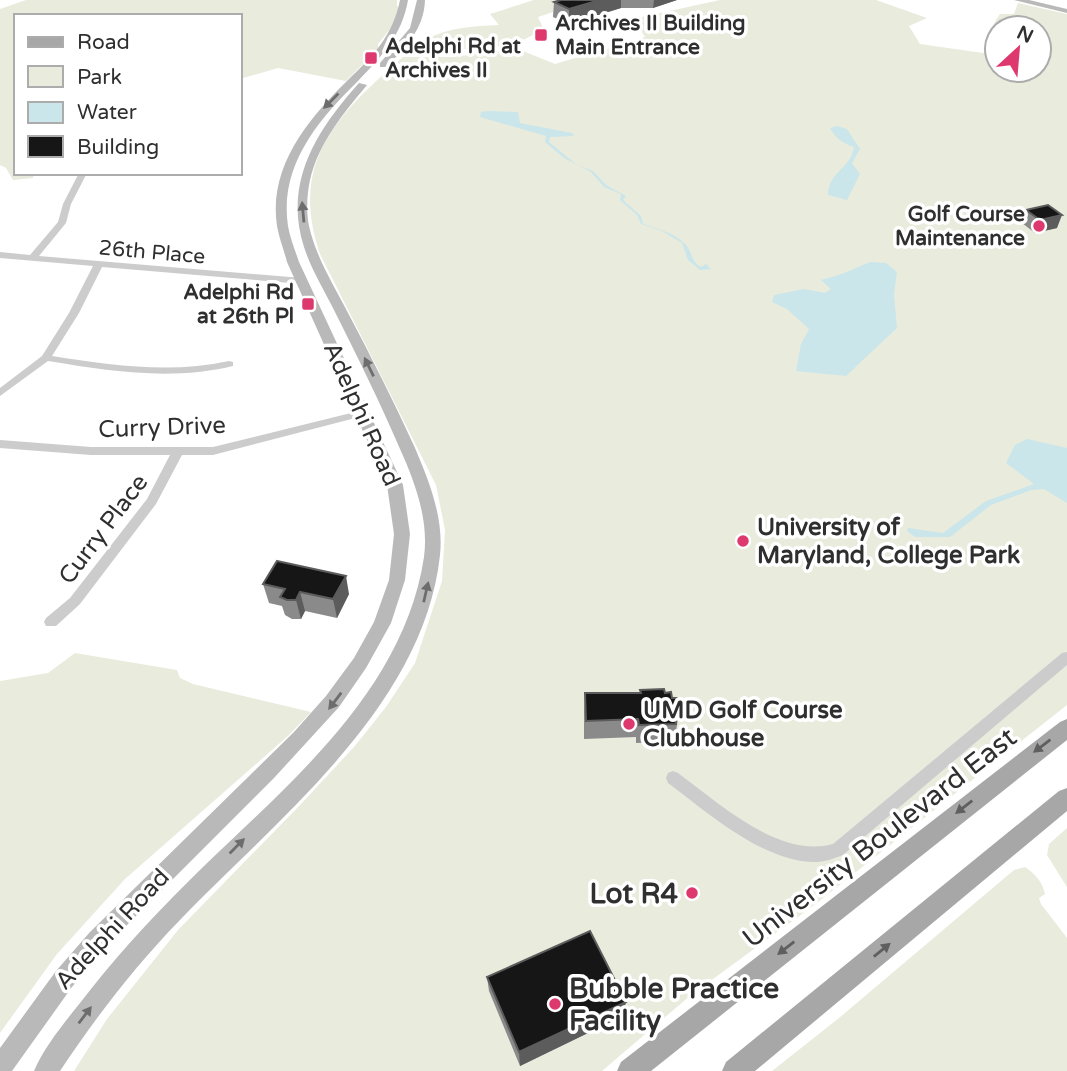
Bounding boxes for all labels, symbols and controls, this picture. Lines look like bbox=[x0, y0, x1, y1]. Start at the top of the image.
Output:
place label: Archives II Building Main Entrance bbox=[555, 11, 746, 60]
legend bbox=[14, 14, 242, 175]
north arrow bbox=[983, 14, 1053, 84]
text: N bbox=[1013, 21, 1037, 48]
marker: Archives II Building Main Entrance bbox=[533, 27, 549, 43]
text: Road bbox=[77, 30, 130, 55]
place label: Adelphi Rd at Archives II bbox=[385, 34, 521, 83]
marker: Adelphi Rd at Archives II bbox=[363, 50, 379, 66]
text: Park bbox=[77, 65, 122, 90]
one-way arrow bbox=[324, 92, 340, 109]
text: Water bbox=[77, 100, 137, 125]
text: Building bbox=[77, 135, 159, 160]
one-way arrow bbox=[297, 201, 308, 223]
place label: Golf Course Maintenance bbox=[895, 202, 1025, 251]
marker: Golf Course Maintenance bbox=[1031, 218, 1047, 234]
street label: 26th Place bbox=[98, 235, 206, 270]
place label: Adelphi Rd at 26th Pl bbox=[183, 280, 294, 329]
marker: Adelphi Rd at 26th Pl bbox=[300, 296, 316, 312]
street label: Adelphi Road bbox=[317, 338, 406, 491]
one-way arrow bbox=[363, 357, 374, 377]
street label: Curry Drive bbox=[98, 411, 226, 444]
street label: Curry Place bbox=[53, 469, 154, 590]
place label: University of Maryland, College Park bbox=[757, 513, 1020, 570]
marker: University of Maryland, College Park bbox=[735, 533, 751, 549]
one-way arrow bbox=[420, 581, 431, 603]
one-way arrow bbox=[328, 692, 342, 710]
place label: UMD Golf Course Clubhouse bbox=[643, 696, 843, 753]
marker: UMD Golf Course Clubhouse bbox=[621, 716, 637, 732]
street label: University Boulevard East bbox=[736, 720, 1024, 955]
one-way arrow bbox=[1034, 739, 1052, 754]
one-way arrow bbox=[955, 799, 973, 813]
one-way arrow bbox=[229, 838, 246, 855]
street label: Adelphi Road bbox=[49, 863, 176, 996]
place label: Lot R4 bbox=[589, 877, 678, 911]
marker: Lot R4 bbox=[684, 885, 700, 901]
one-way arrow bbox=[777, 941, 795, 956]
one-way arrow bbox=[872, 942, 890, 957]
place label: Bubble Practice Facility bbox=[569, 972, 779, 1038]
marker: Bubble Practice Facility bbox=[547, 996, 563, 1012]
one-way arrow bbox=[78, 1006, 92, 1024]

